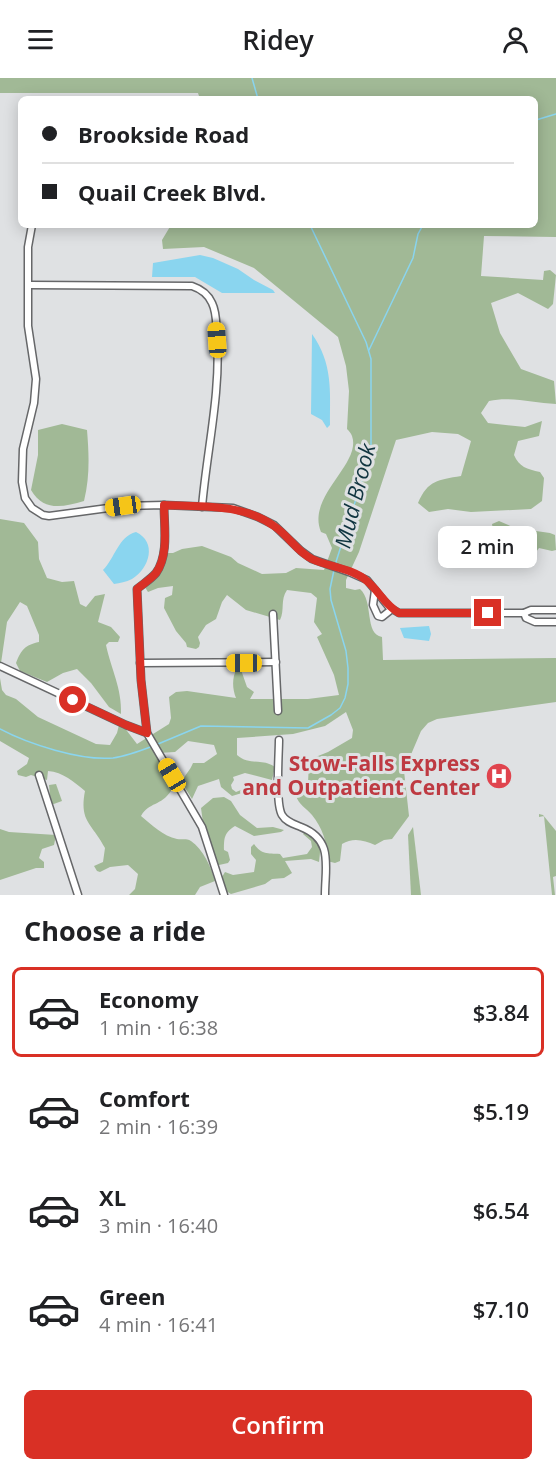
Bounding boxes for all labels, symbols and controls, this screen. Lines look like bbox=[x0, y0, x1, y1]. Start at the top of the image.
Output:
text: Ridey bbox=[242, 21, 314, 58]
icon: menu bbox=[24, 23, 57, 56]
icon: person bbox=[499, 23, 532, 56]
text: Brookside Road bbox=[78, 119, 249, 149]
text: Quail Creek Blvd. bbox=[78, 177, 266, 207]
car bbox=[207, 321, 227, 359]
water label: Mud Brook bbox=[327, 439, 382, 551]
car bbox=[104, 495, 142, 517]
callout: 2 min bbox=[438, 526, 538, 568]
text: 2 min bbox=[461, 533, 515, 560]
route end bbox=[474, 599, 501, 626]
car bbox=[226, 654, 262, 672]
route start bbox=[59, 686, 86, 713]
place label: Stow-Falls Express and Outpatient Center bbox=[242, 749, 480, 801]
car bbox=[155, 755, 189, 795]
hospital icon: Stow-Falls Express and Outpatient Center bbox=[484, 761, 514, 791]
text: Choose a ride bbox=[24, 912, 206, 949]
text: Economy bbox=[99, 984, 198, 1014]
icon: car bbox=[27, 985, 81, 1039]
text: $3.84 bbox=[473, 997, 529, 1027]
text: 1 min · 16:38 bbox=[99, 1014, 218, 1041]
text: Comfort bbox=[99, 1083, 190, 1113]
icon: car bbox=[27, 1084, 81, 1138]
text: $5.19 bbox=[473, 1096, 529, 1126]
text: 2 min · 16:39 bbox=[99, 1113, 218, 1140]
text: XL bbox=[99, 1182, 126, 1212]
icon: car bbox=[27, 1183, 81, 1237]
text: $6.54 bbox=[473, 1195, 529, 1225]
text: 3 min · 16:40 bbox=[99, 1212, 218, 1239]
text: Green bbox=[99, 1281, 165, 1311]
icon: car bbox=[27, 1282, 81, 1336]
text: $7.10 bbox=[473, 1294, 529, 1324]
text: 4 min · 16:41 bbox=[99, 1311, 218, 1338]
button: Confirm bbox=[24, 1390, 532, 1459]

